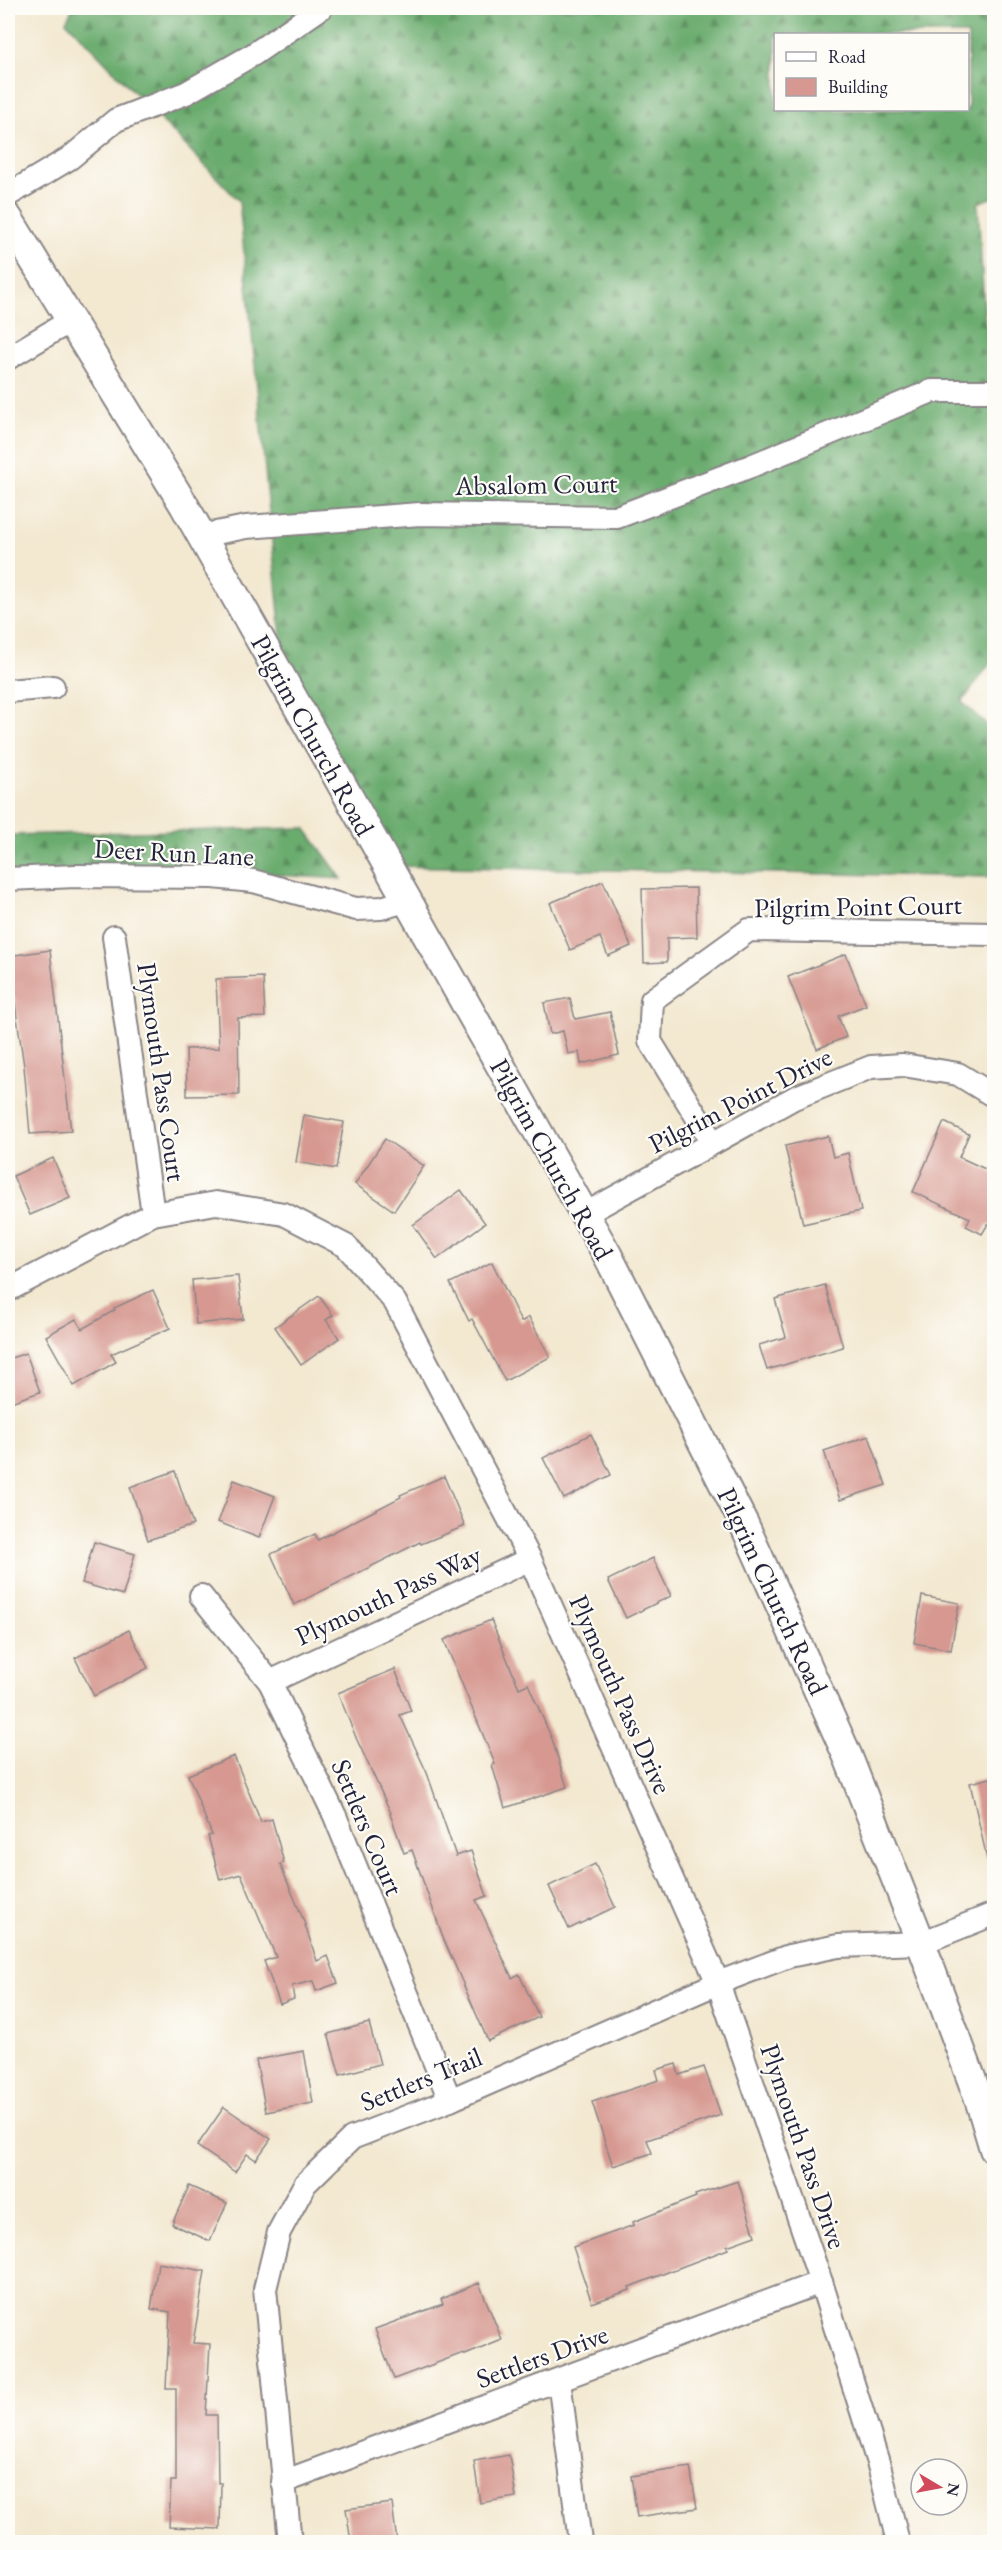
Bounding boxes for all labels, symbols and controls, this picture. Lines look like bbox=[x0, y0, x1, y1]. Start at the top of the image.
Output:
legend bbox=[774, 33, 969, 111]
text: Road bbox=[828, 45, 867, 68]
text: Building bbox=[828, 75, 888, 98]
street label: Absalom Court bbox=[453, 465, 618, 503]
street label: Pilgrim Church Road bbox=[243, 628, 383, 842]
street label: Deer Run Lane bbox=[93, 830, 255, 874]
street label: Pilgrim Point Court bbox=[754, 887, 963, 925]
street label: Plymouth Pass Court bbox=[129, 960, 195, 1184]
street label: Pilgrim Point Drive bbox=[642, 1039, 838, 1161]
street label: Pilgrim Church Road bbox=[482, 1052, 622, 1266]
street label: Pilgrim Church Road bbox=[710, 1482, 837, 1701]
street label: Plymouth Pass Way bbox=[289, 1537, 487, 1653]
street label: Plymouth Pass Drive bbox=[561, 1589, 681, 1799]
street label: Settlers Court bbox=[324, 1754, 413, 1901]
street label: Settlers Trail bbox=[355, 2039, 487, 2119]
street label: Plymouth Pass Drive bbox=[753, 2039, 855, 2253]
street label: Settlers Drive bbox=[471, 2316, 613, 2396]
north arrow bbox=[909, 2457, 969, 2517]
text: N bbox=[942, 2481, 965, 2498]

